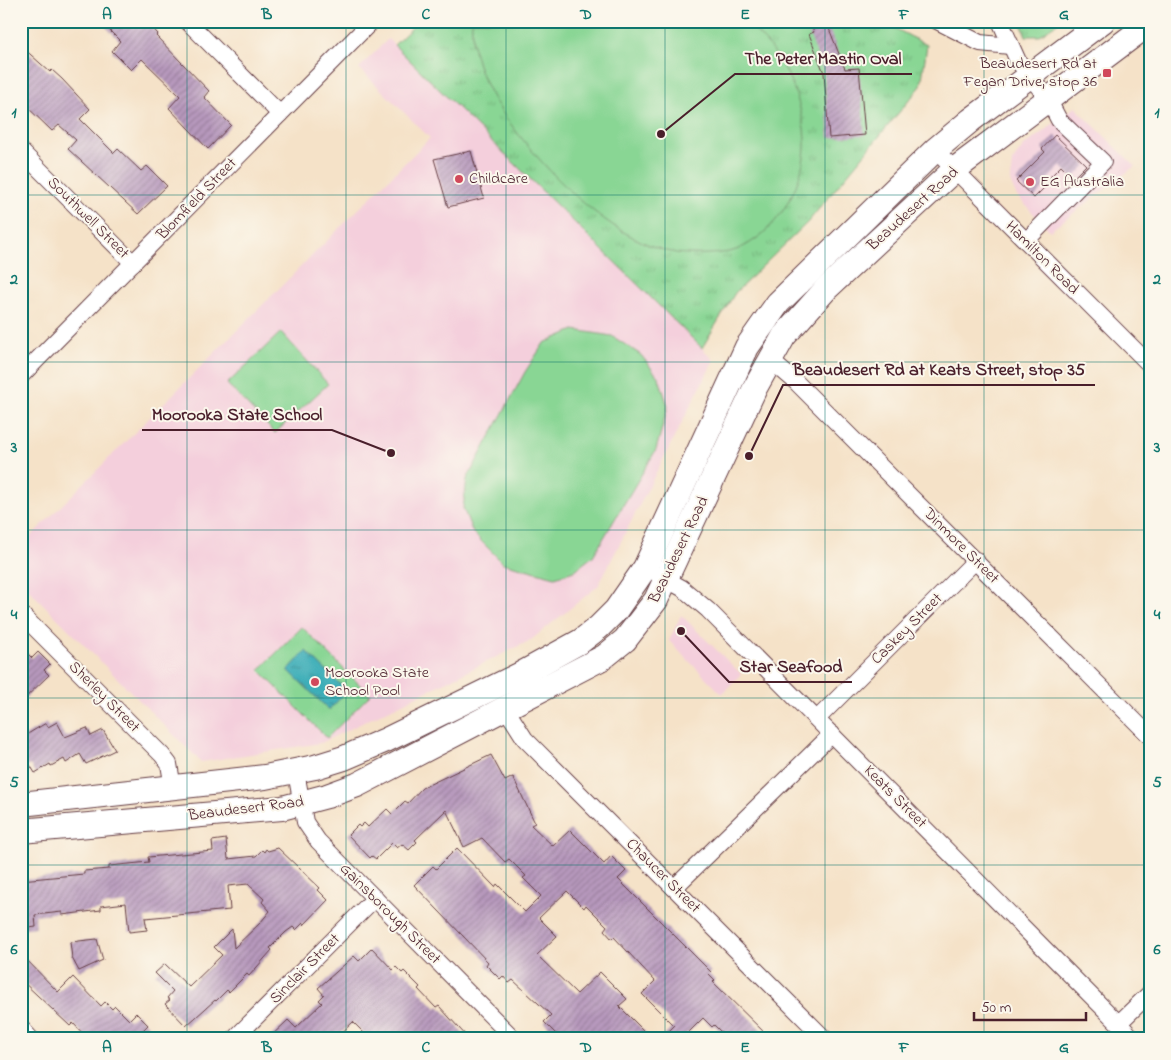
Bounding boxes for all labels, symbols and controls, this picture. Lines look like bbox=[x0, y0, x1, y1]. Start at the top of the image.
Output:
text: A bbox=[102, 3, 112, 27]
text: B bbox=[261, 3, 273, 27]
text: C bbox=[422, 3, 431, 27]
text: D bbox=[579, 3, 592, 27]
text: E bbox=[740, 3, 750, 27]
text: F bbox=[898, 3, 910, 27]
text: G bbox=[1059, 3, 1069, 27]
callout: The Peter Mastin Oval bbox=[735, 41, 912, 74]
text: The Peter Mastin Oval bbox=[744, 47, 902, 73]
place label: Beaudesert Rd at Fegan Drive, stop 36 bbox=[962, 52, 1098, 94]
marker: Beaudesert Rd at Fegan Drive, stop 36 bbox=[1101, 67, 1113, 79]
text: 1 bbox=[11, 101, 17, 125]
text: 1 bbox=[1154, 101, 1160, 125]
street label: Blomfield Street bbox=[151, 152, 243, 246]
street label: Beaudesert Road bbox=[861, 161, 964, 257]
place label: Childcare bbox=[469, 167, 529, 191]
place label: EG Australia bbox=[1040, 170, 1124, 194]
street label: Southwell Street bbox=[41, 171, 135, 265]
marker: Childcare bbox=[453, 173, 465, 185]
marker: EG Australia bbox=[1024, 176, 1036, 188]
street label: Hamilton Road bbox=[999, 215, 1085, 301]
text: 2 bbox=[9, 268, 18, 292]
text: 2 bbox=[1152, 268, 1161, 292]
callout: Beaudesert Rd at Keats Street, stop 35 bbox=[783, 352, 1095, 385]
text: Beaudesert Rd at Keats Street, stop 35 bbox=[792, 358, 1086, 384]
callout: Moorooka State School bbox=[142, 397, 332, 430]
text: Moorooka State School bbox=[152, 403, 322, 429]
text: 3 bbox=[10, 436, 18, 460]
text: 3 bbox=[1153, 436, 1161, 460]
street label: Beaudesert Road bbox=[642, 492, 715, 608]
street label: Dinmore Street bbox=[917, 502, 1005, 590]
street label: Caskey Street bbox=[866, 587, 949, 670]
text: 4 bbox=[10, 603, 18, 627]
text: 4 bbox=[1153, 603, 1161, 627]
callout: Star Seafood bbox=[729, 649, 852, 682]
text: Star Seafood bbox=[740, 655, 843, 681]
street label: Sherley Street bbox=[63, 656, 146, 739]
place label: Moorooka State School Pool bbox=[325, 661, 430, 703]
marker: Moorooka State School Pool bbox=[309, 676, 321, 688]
street label: Keats Street bbox=[858, 760, 933, 835]
text: 5 bbox=[9, 771, 19, 795]
text: 5 bbox=[1152, 771, 1162, 795]
street label: Beaudesert Road bbox=[186, 790, 305, 828]
street label: Chaucer Street bbox=[620, 833, 706, 919]
street label: Gainsborough Street bbox=[334, 858, 447, 971]
street label: Sinclair Street bbox=[264, 928, 346, 1010]
text: 6 bbox=[9, 938, 18, 962]
text: 6 bbox=[1152, 938, 1161, 962]
scale bar bbox=[974, 990, 1086, 1022]
text: 50 m bbox=[981, 997, 1012, 1019]
text: A bbox=[102, 1036, 112, 1060]
text: B bbox=[261, 1036, 273, 1060]
text: C bbox=[422, 1036, 431, 1060]
text: D bbox=[579, 1036, 592, 1060]
text: E bbox=[740, 1036, 750, 1060]
text: F bbox=[898, 1036, 910, 1060]
text: G bbox=[1059, 1036, 1069, 1060]

